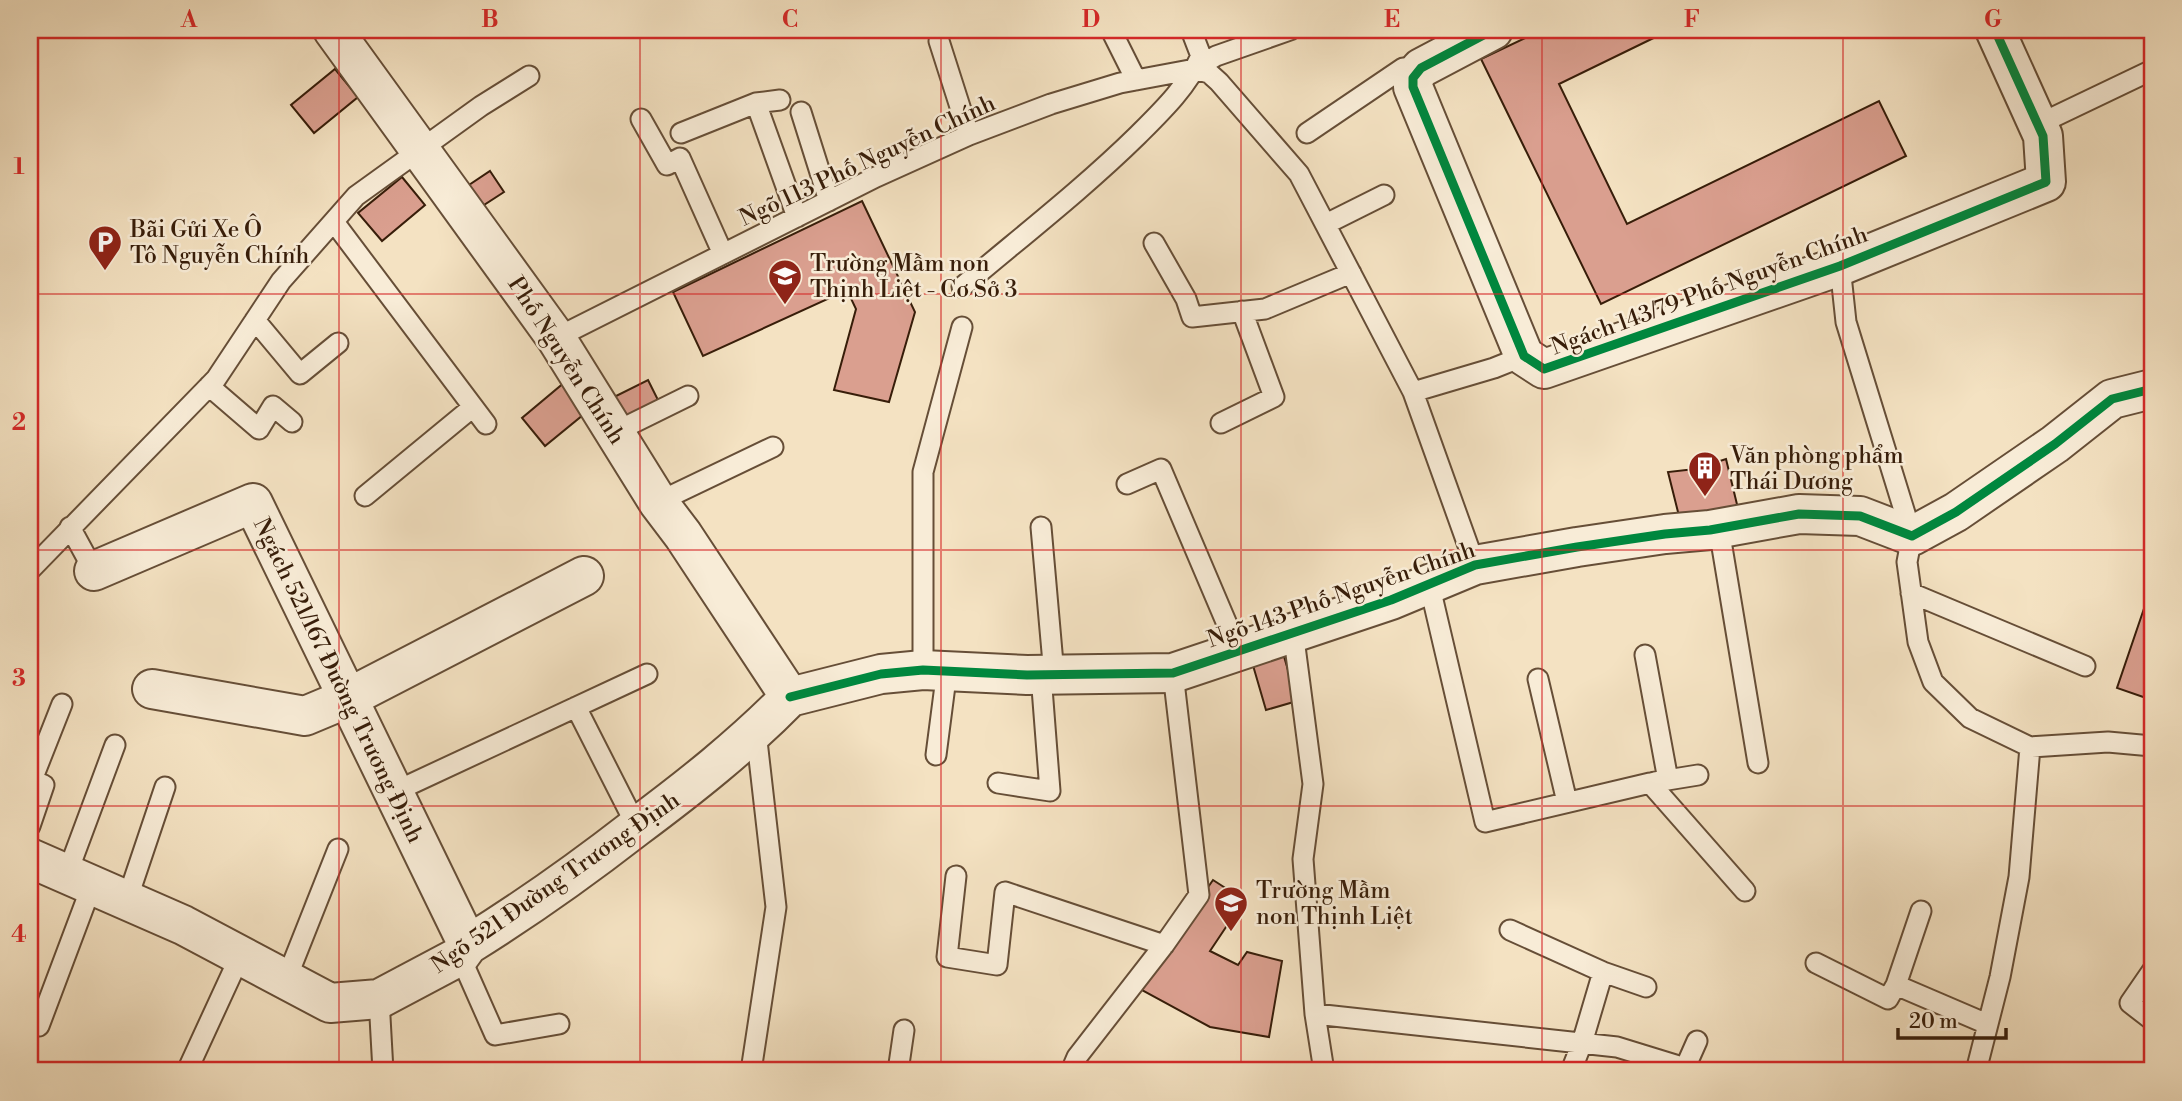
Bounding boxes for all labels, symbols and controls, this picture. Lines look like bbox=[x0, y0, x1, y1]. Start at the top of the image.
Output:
text: A bbox=[180, 6, 198, 34]
text: B bbox=[481, 6, 499, 34]
text: C bbox=[782, 6, 798, 34]
text: D bbox=[1082, 6, 1100, 34]
text: E bbox=[1384, 6, 1400, 34]
text: F bbox=[1684, 6, 1700, 34]
text: G bbox=[1984, 6, 2002, 34]
street label: Ngõ 113 Phố Nguyễn Chính bbox=[735, 89, 1000, 233]
text: 1 bbox=[13, 153, 25, 181]
place label: Bãi Gửi Xe Ô Tô Nguyễn Chính bbox=[129, 213, 310, 270]
street label: Ngách 143/79 Phố Nguyễn Chính bbox=[1547, 220, 1872, 361]
parking icon: Bãi Gửi Xe Ô Tô Nguyễn Chính bbox=[86, 223, 124, 272]
place label: Trường Mầm non Thịnh Liệt - Cơ Sở 3 bbox=[810, 250, 1017, 304]
school or university icon: Trường Mầm non Thịnh Liệt - Cơ Sở 3 bbox=[766, 257, 804, 306]
street label: Phố Nguyễn Chính bbox=[501, 271, 631, 450]
text: 2 bbox=[12, 409, 26, 437]
place label: Văn phòng phẩm Thái Dương bbox=[1729, 442, 1904, 496]
building icon: Văn phòng phẩm Thái Dương bbox=[1686, 449, 1724, 498]
street label: Ngách 521/167 Đường Trương Định bbox=[247, 513, 429, 848]
street label: Ngõ 143 Phố Nguyễn Chính bbox=[1204, 536, 1479, 654]
text: 3 bbox=[12, 665, 26, 693]
street label: Ngõ 521 Đường Trương Định bbox=[426, 786, 685, 979]
place label: Trường Mầm non Thịnh Liệt bbox=[1256, 877, 1413, 931]
school or university icon: Trường Mầm non Thịnh Liệt bbox=[1212, 884, 1250, 933]
text: 4 bbox=[11, 921, 27, 949]
scale bar bbox=[1898, 996, 2007, 1040]
text: 20 m bbox=[1909, 1009, 1958, 1035]

